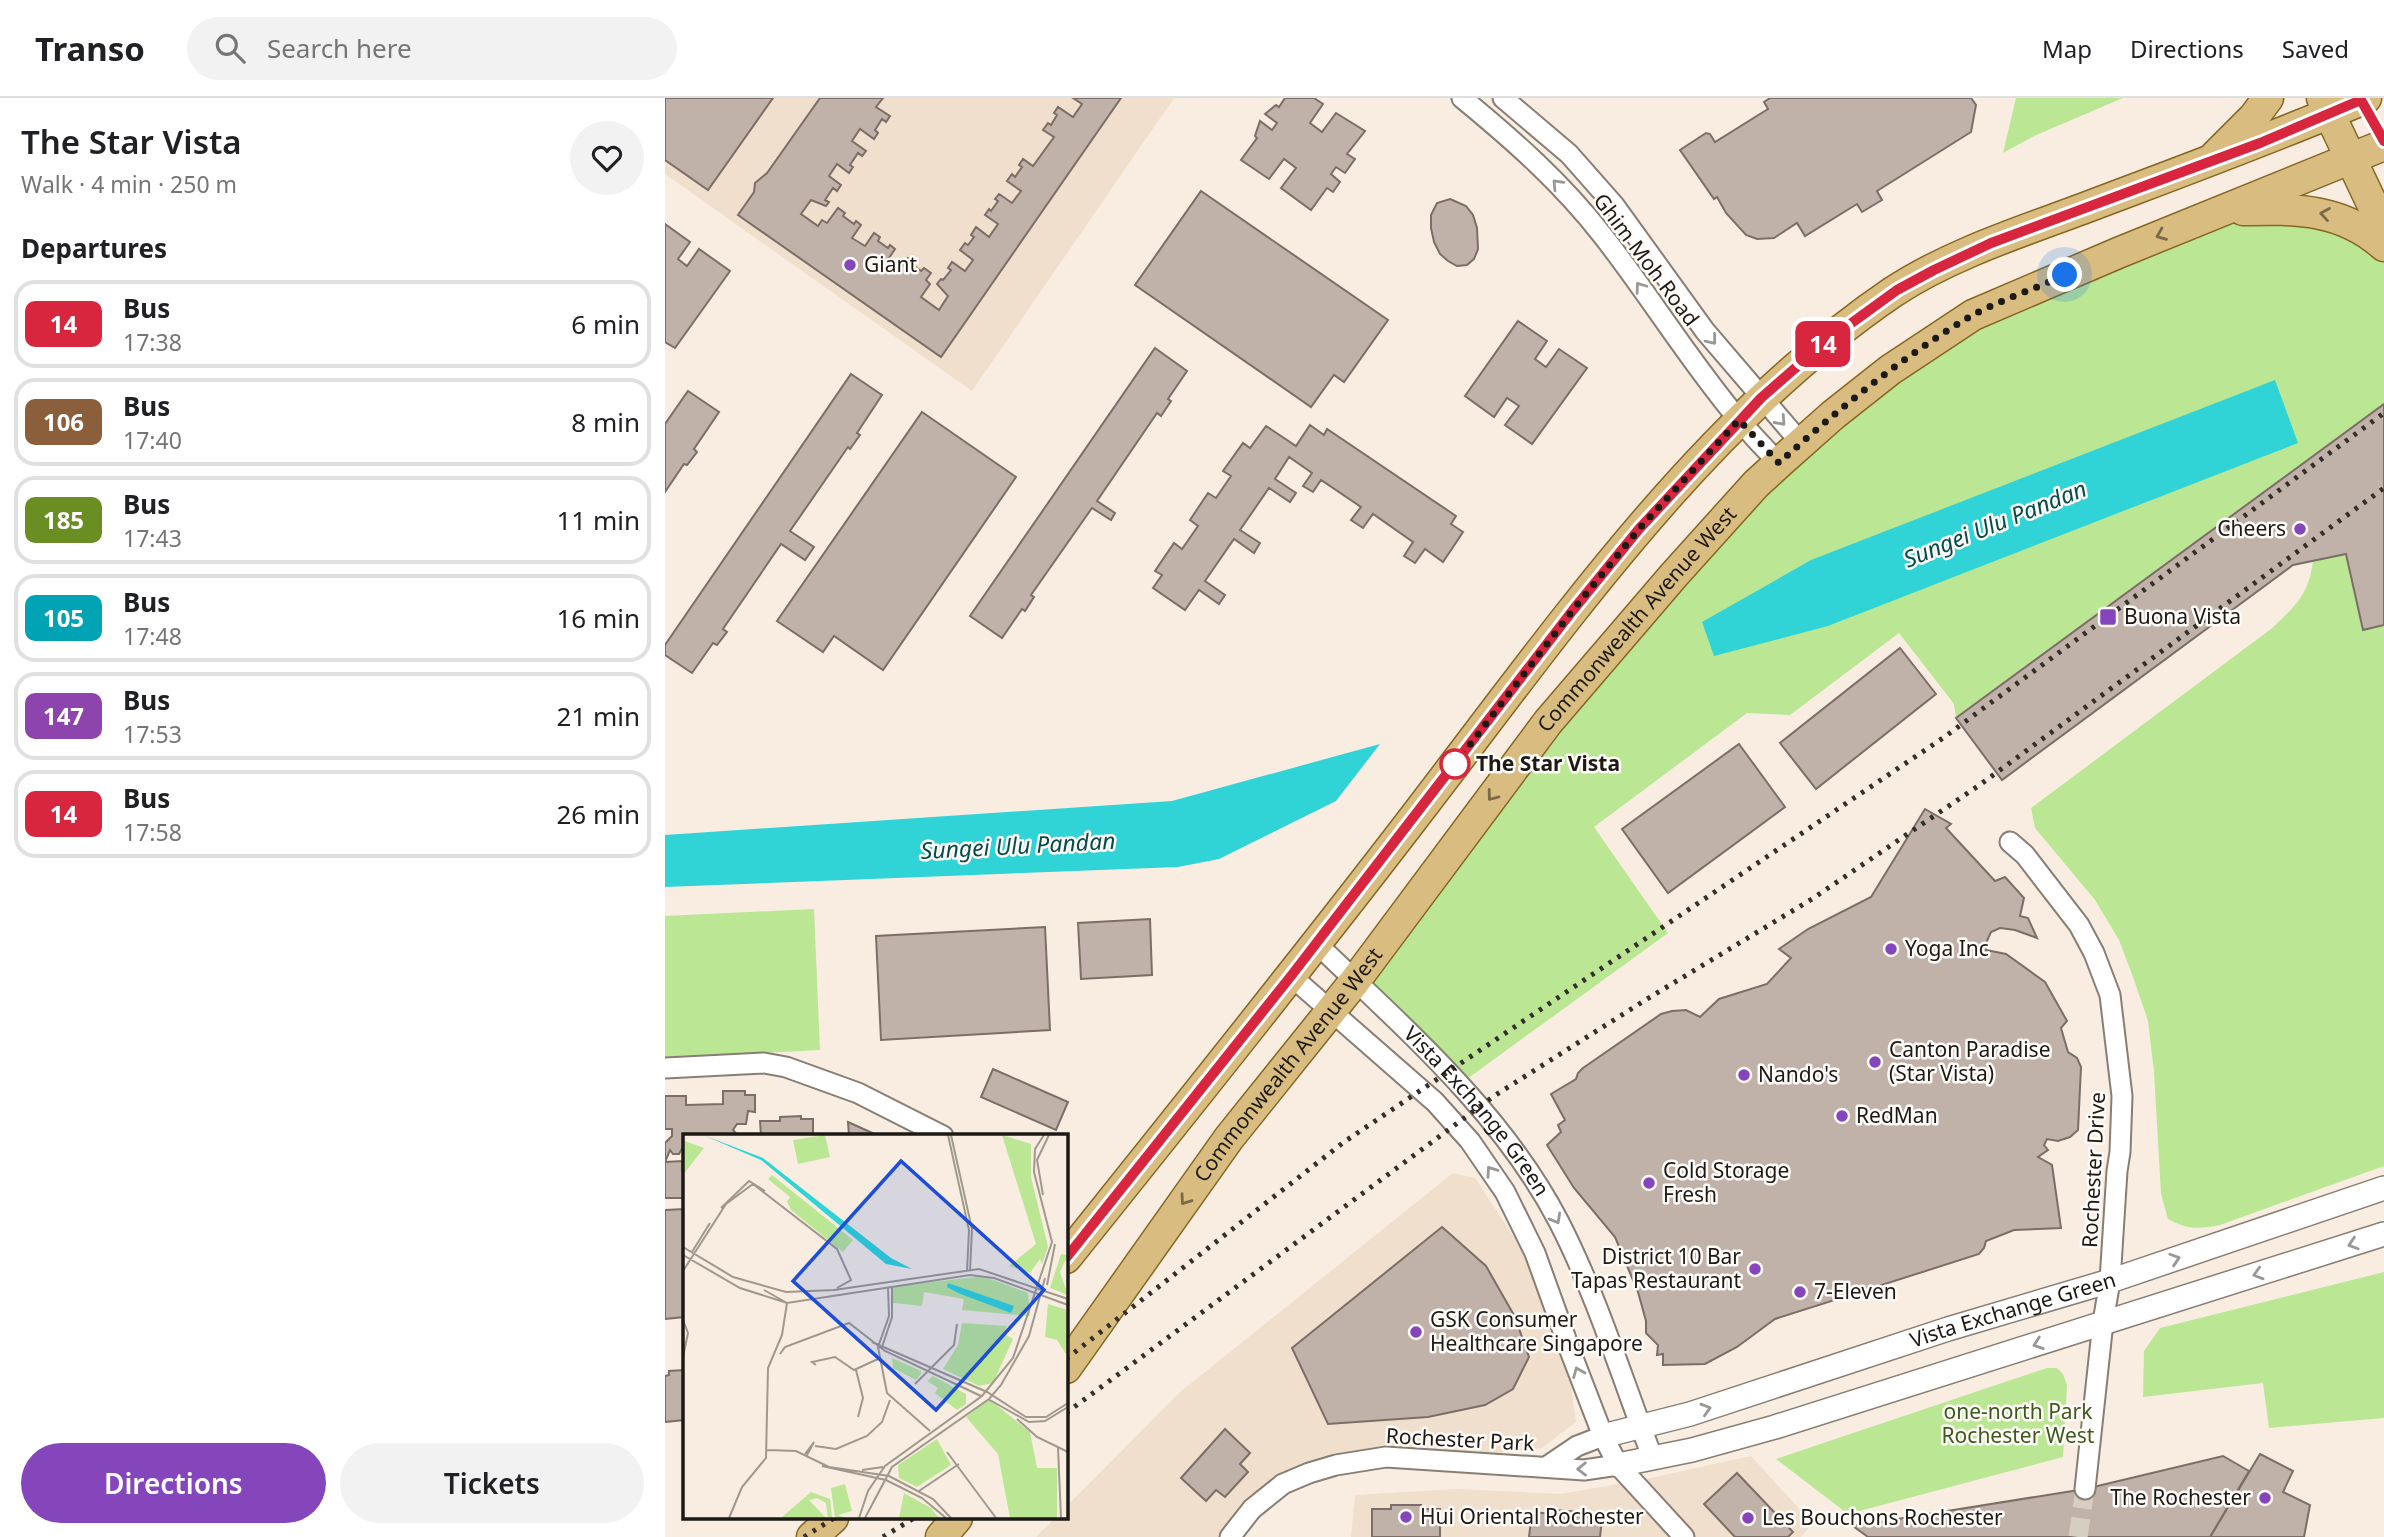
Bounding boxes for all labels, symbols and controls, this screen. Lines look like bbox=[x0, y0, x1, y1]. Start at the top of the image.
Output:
search box bbox=[187, 17, 677, 80]
text: Transo bbox=[35, 26, 145, 71]
icon: search bbox=[211, 29, 249, 67]
text: Search here bbox=[267, 30, 412, 66]
text: Map bbox=[2042, 32, 2092, 65]
text: Directions bbox=[2130, 32, 2244, 65]
text: Saved bbox=[2282, 32, 2349, 65]
text: The Star Vista bbox=[21, 119, 242, 164]
button: heart bbox=[570, 121, 644, 195]
text: Walk · 4 min · 250 m bbox=[21, 168, 237, 200]
one-way arrow bbox=[1553, 179, 1566, 192]
street label: Ghim Moh Road bbox=[1588, 187, 1706, 331]
one-way arrow bbox=[2319, 207, 2330, 222]
one-way arrow bbox=[2156, 227, 2168, 241]
text: Departures bbox=[21, 230, 167, 266]
place label: Giant bbox=[864, 250, 917, 278]
marker: Giant bbox=[842, 257, 858, 273]
your location bbox=[2047, 257, 2082, 292]
one-way arrow bbox=[1636, 282, 1649, 295]
text: Bus bbox=[123, 290, 170, 326]
text: 6 min bbox=[571, 306, 640, 342]
text: 14 bbox=[50, 307, 77, 340]
line badge: 14 bbox=[1791, 321, 1855, 367]
text: 17:38 bbox=[123, 326, 182, 358]
text: 14 bbox=[1809, 327, 1837, 360]
one-way arrow bbox=[1704, 331, 1716, 344]
text: Bus bbox=[123, 388, 170, 424]
text: 8 min bbox=[571, 404, 640, 440]
text: 106 bbox=[43, 405, 84, 438]
one-way arrow bbox=[1773, 413, 1785, 426]
text: 17:40 bbox=[123, 424, 182, 456]
water label: Sungei Ulu Pandan bbox=[1898, 472, 2091, 574]
text: Bus bbox=[123, 486, 170, 522]
street label: Commonwealth Avenue West bbox=[1530, 500, 1742, 737]
text: 11 min bbox=[556, 502, 640, 538]
text: 185 bbox=[43, 503, 84, 536]
place label: Cheers bbox=[2217, 514, 2286, 542]
marker: Cheers bbox=[2292, 521, 2308, 537]
text: 17:43 bbox=[123, 522, 182, 554]
text: Bus bbox=[123, 584, 170, 620]
text: 16 min bbox=[556, 600, 640, 636]
text: 105 bbox=[43, 601, 84, 634]
place label: Buona Vista bbox=[2124, 602, 2241, 630]
marker: Buona Vista bbox=[2098, 607, 2118, 627]
text: 17:48 bbox=[123, 620, 182, 652]
text: Bus bbox=[123, 682, 170, 718]
text: 21 min bbox=[556, 698, 640, 734]
text: 147 bbox=[43, 699, 84, 732]
text: 17:53 bbox=[123, 718, 182, 750]
marker: The Star Vista bbox=[1440, 749, 1470, 779]
place label: The Star Vista bbox=[1476, 749, 1620, 777]
text: Bus bbox=[123, 780, 170, 816]
one-way arrow bbox=[1487, 788, 1500, 801]
text: 26 min bbox=[556, 796, 640, 832]
text: 14 bbox=[50, 797, 77, 830]
text: 17:58 bbox=[123, 816, 182, 848]
water label: Sungei Ulu Pandan bbox=[920, 824, 1116, 866]
place label: Yoga Inc bbox=[1905, 934, 1989, 962]
street label: Commonwealth Avenue West bbox=[1187, 941, 1388, 1187]
marker: Yoga Inc bbox=[1883, 941, 1899, 957]
street label: Vista Exchange Green bbox=[1398, 1020, 1556, 1201]
place label: Canton Paradise (Star Vista) bbox=[1889, 1035, 2051, 1087]
marker: Canton Paradise (Star Vista) bbox=[1867, 1054, 1883, 1070]
place label: Nando's bbox=[1758, 1060, 1838, 1088]
marker: Nando's bbox=[1736, 1067, 1752, 1083]
street label: Rochester Drive bbox=[2075, 1091, 2111, 1249]
place label: RedMan bbox=[1856, 1101, 1938, 1129]
marker: RedMan bbox=[1834, 1108, 1850, 1124]
inset map bbox=[683, 1134, 1067, 1520]
place label: Cold Storage Fresh bbox=[1663, 1156, 1789, 1208]
one-way arrow bbox=[1486, 1166, 1499, 1179]
marker: Cold Storage Fresh bbox=[1641, 1175, 1657, 1191]
one-way arrow bbox=[1181, 1192, 1193, 1205]
one-way arrow bbox=[1548, 1212, 1562, 1224]
one-way arrow bbox=[2348, 1235, 2360, 1250]
place label: District 10 Bar Tapas Restaurant bbox=[1571, 1242, 1741, 1294]
one-way arrow bbox=[2169, 1253, 2181, 1268]
marker: District 10 Bar Tapas Restaurant bbox=[1747, 1261, 1763, 1277]
street label: Vista Exchange Green bbox=[1906, 1265, 2119, 1354]
one-way arrow bbox=[2252, 1265, 2264, 1280]
place label: 7-Eleven bbox=[1814, 1277, 1897, 1305]
marker: 7-Eleven bbox=[1792, 1284, 1808, 1300]
place label: GSK Consumer Healthcare Singapore bbox=[1430, 1305, 1643, 1357]
marker: GSK Consumer Healthcare Singapore bbox=[1408, 1324, 1424, 1340]
one-way arrow bbox=[2033, 1336, 2045, 1350]
one-way arrow bbox=[1573, 1367, 1587, 1379]
park label: one-north Park Rochester West bbox=[1942, 1397, 2095, 1449]
one-way arrow bbox=[1700, 1402, 1712, 1417]
street label: Rochester Park bbox=[1385, 1421, 1536, 1457]
button: Directions bbox=[21, 1443, 326, 1523]
button: Tickets bbox=[340, 1443, 644, 1523]
one-way arrow bbox=[1576, 1461, 1587, 1477]
place label: The Rochester bbox=[2110, 1483, 2251, 1511]
marker: The Rochester bbox=[2257, 1490, 2273, 1506]
place label: Hui Oriental Rochester bbox=[1420, 1502, 1644, 1530]
place label: Les Bouchons Rochester bbox=[1762, 1503, 2003, 1531]
marker: Hui Oriental Rochester bbox=[1398, 1509, 1414, 1525]
marker: Les Bouchons Rochester bbox=[1740, 1510, 1756, 1526]

